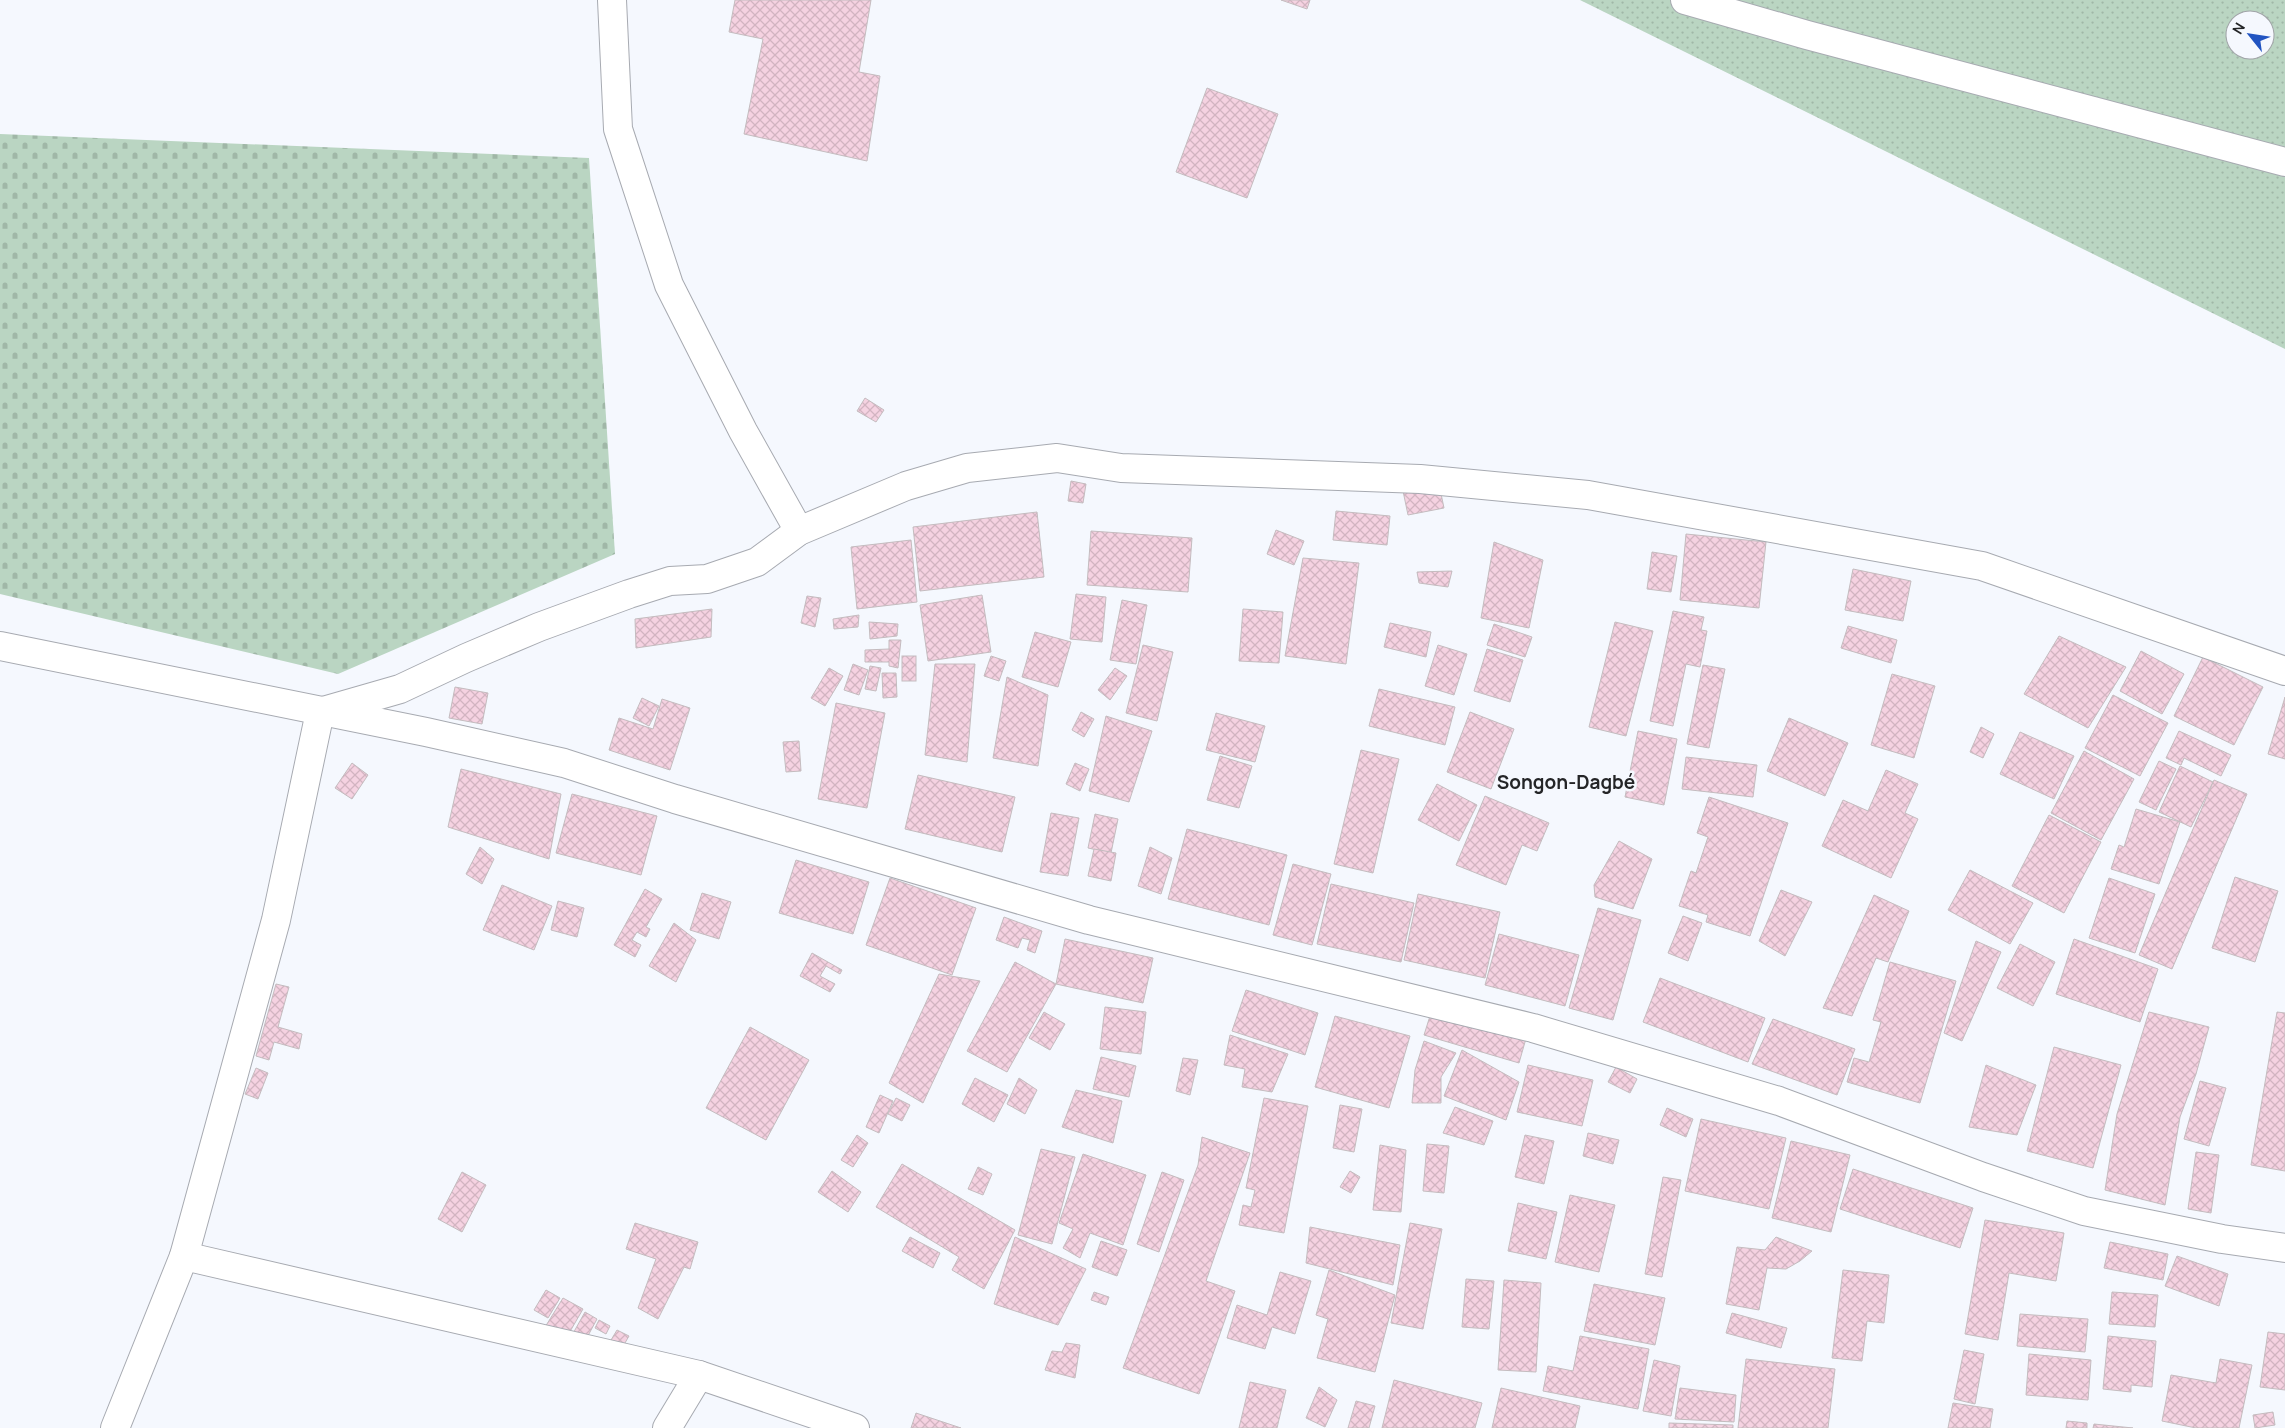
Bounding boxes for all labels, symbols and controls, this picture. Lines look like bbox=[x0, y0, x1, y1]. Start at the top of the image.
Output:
north arrow bbox=[2225, 10, 2275, 60]
text: N bbox=[2228, 19, 2249, 37]
district label: Songon-Dagbé bbox=[1497, 769, 1635, 795]

